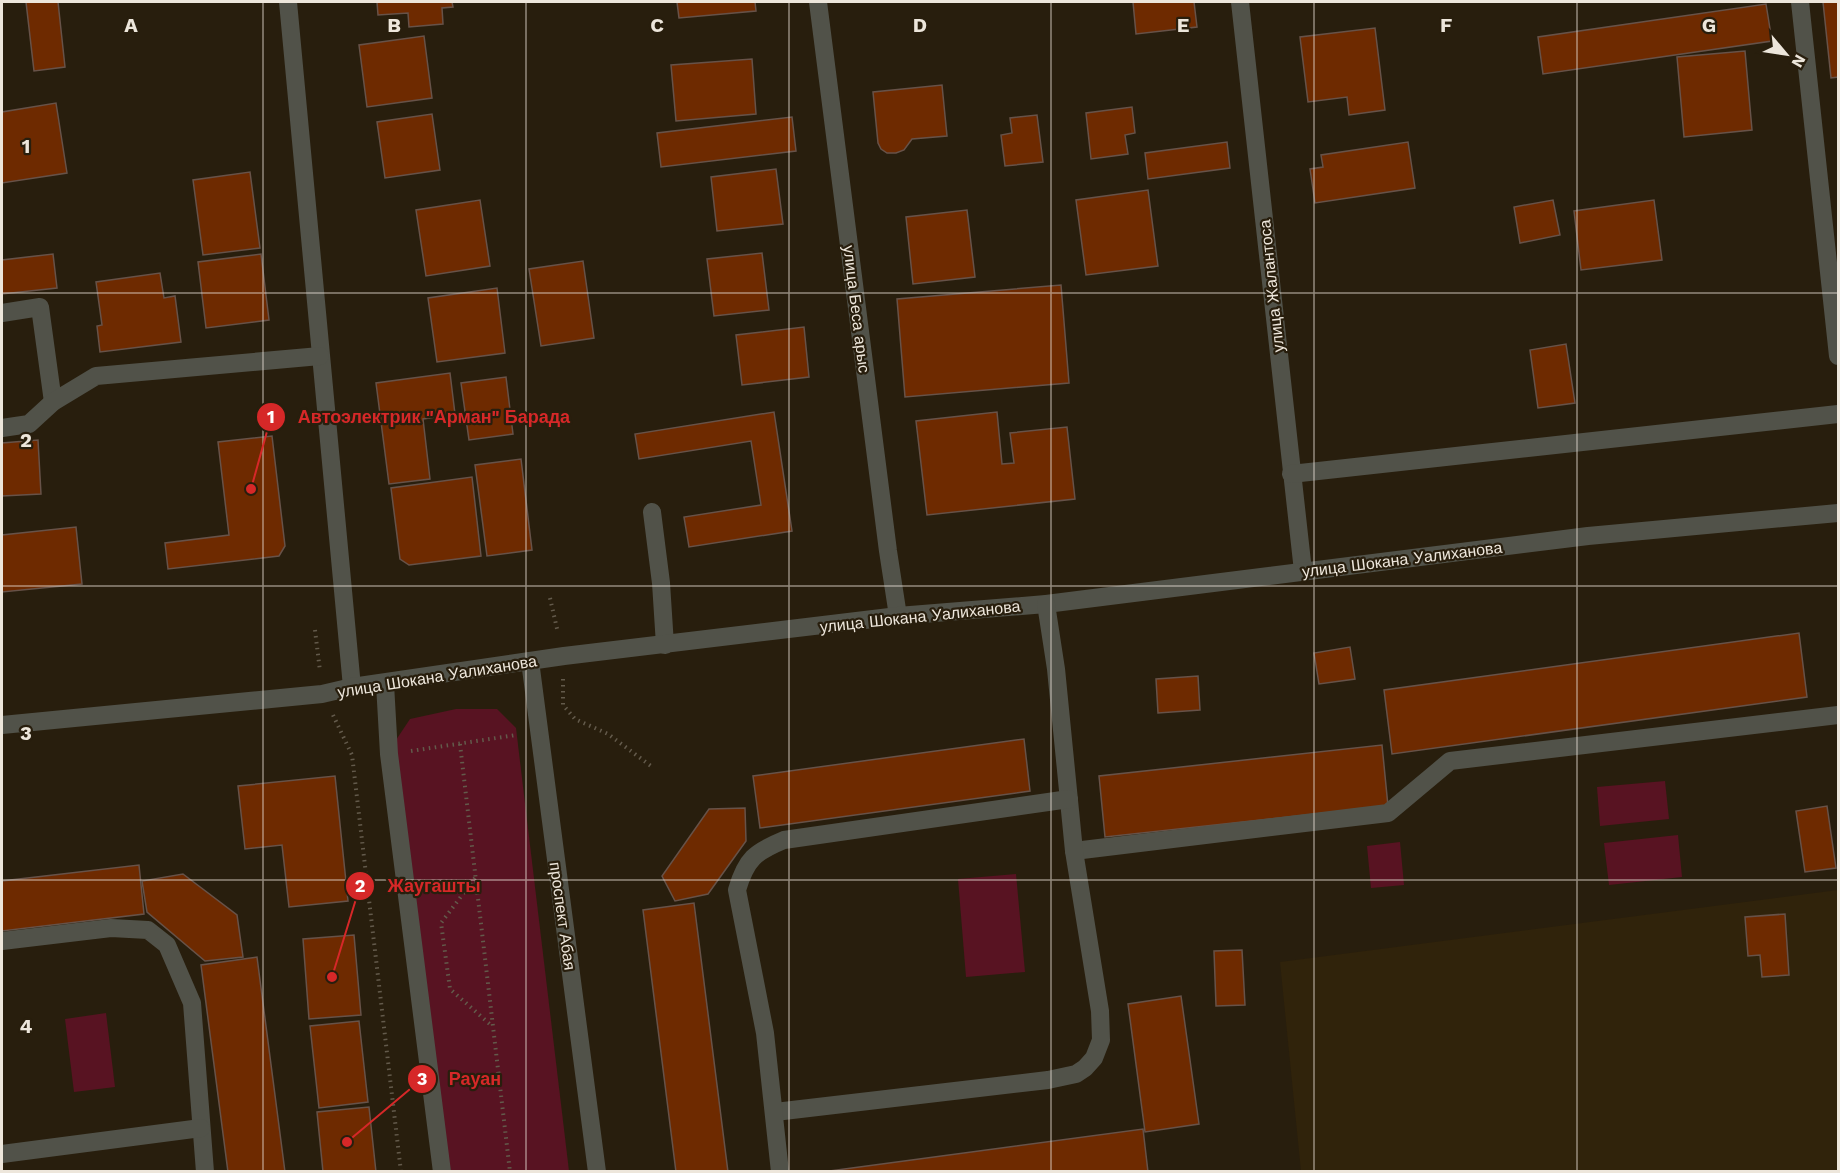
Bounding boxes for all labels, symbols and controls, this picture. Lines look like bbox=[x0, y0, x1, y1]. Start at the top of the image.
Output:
text: A bbox=[124, 13, 138, 37]
text: B bbox=[387, 13, 401, 37]
text: C bbox=[650, 13, 664, 37]
text: D bbox=[913, 13, 927, 37]
text: E bbox=[1177, 13, 1189, 37]
text: F bbox=[1440, 13, 1452, 37]
text: G bbox=[1702, 13, 1716, 37]
north arrow bbox=[1756, 24, 1816, 84]
text: N bbox=[1787, 51, 1810, 71]
text: 1 bbox=[22, 134, 30, 158]
street label: улица Жалантоса bbox=[1255, 219, 1288, 353]
street label: улица Беса арыс bbox=[839, 244, 874, 374]
callout: Автоэлектрик "Арман" Барада bbox=[256, 399, 583, 435]
text: 1 bbox=[267, 406, 275, 427]
text: Автоэлектрик "Арман" Барада bbox=[298, 406, 571, 427]
text: 2 bbox=[20, 428, 32, 452]
street label: улица Шокана Уалиханова bbox=[1301, 538, 1503, 581]
street label: улица Шокана Уалиханова bbox=[819, 597, 1021, 636]
street label: улица Шокана Уалиханова bbox=[336, 651, 538, 702]
text: 3 bbox=[20, 721, 32, 745]
street label: проспект Абая bbox=[546, 861, 579, 971]
callout: Жаугашты bbox=[345, 868, 492, 904]
text: 2 bbox=[355, 875, 365, 896]
text: Жаугашты bbox=[386, 875, 481, 896]
text: 4 bbox=[20, 1014, 33, 1038]
callout: Рауан bbox=[407, 1061, 514, 1097]
text: 3 bbox=[417, 1068, 427, 1089]
text: Рауан bbox=[449, 1068, 501, 1089]

